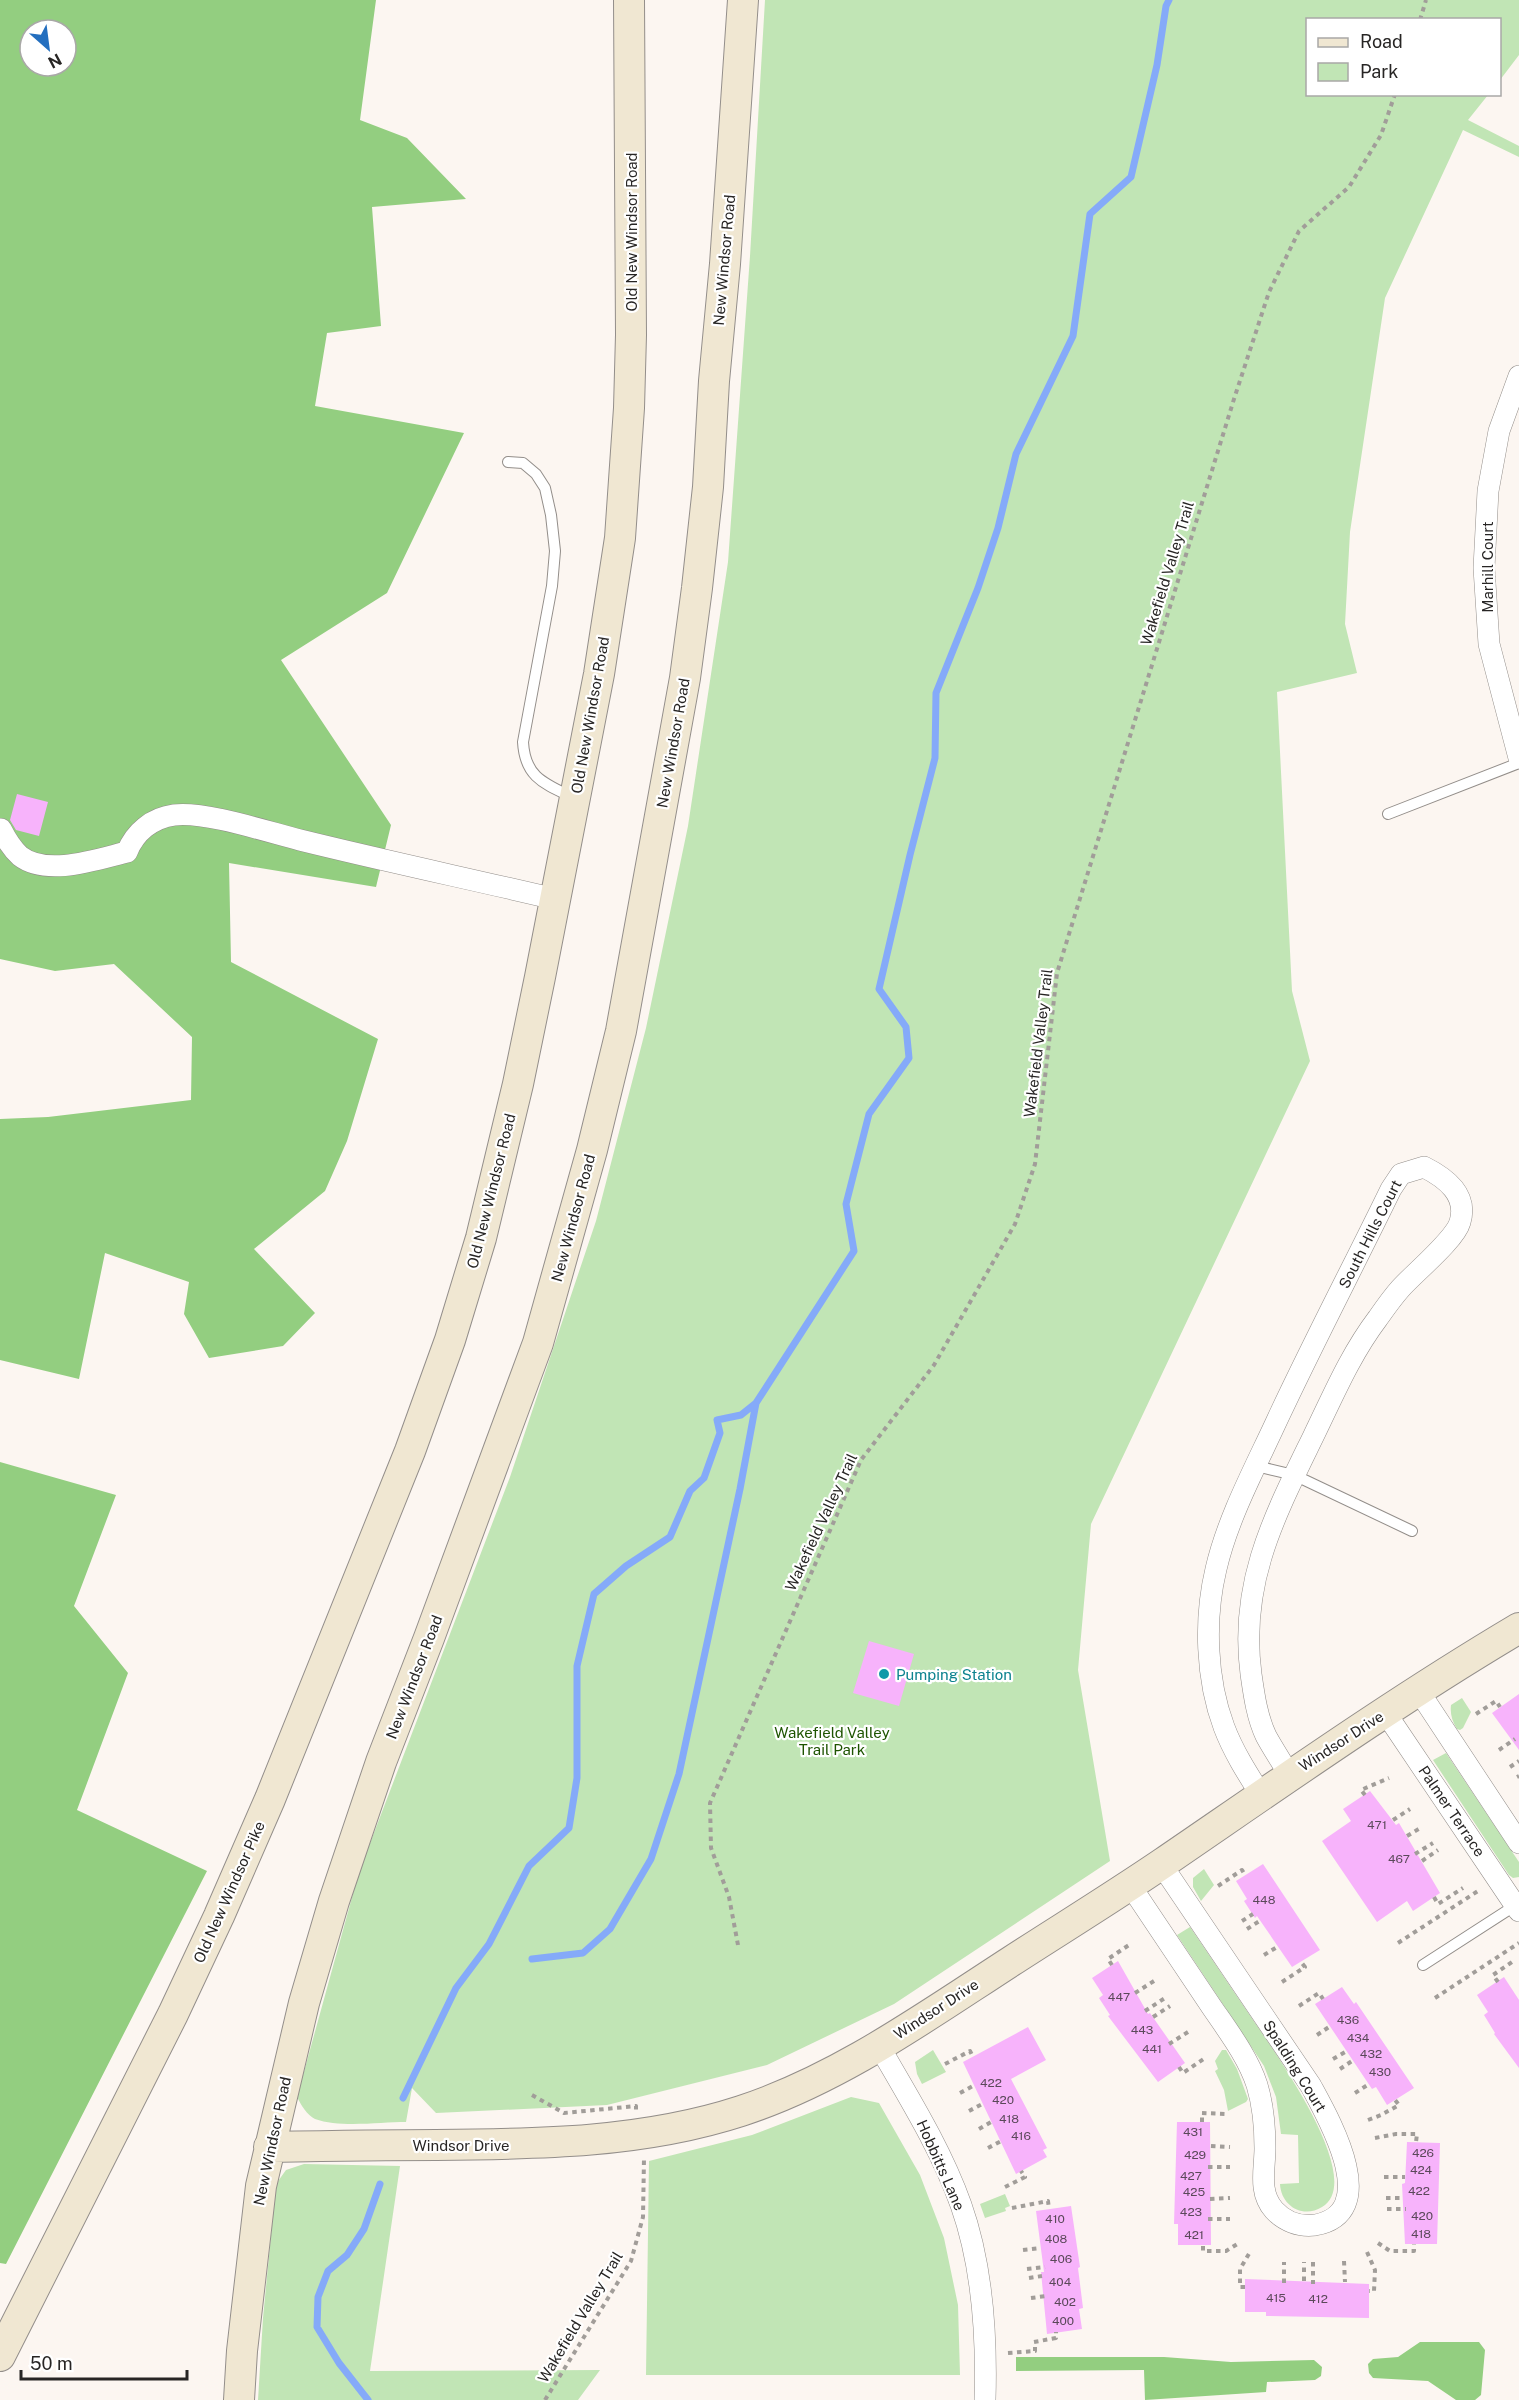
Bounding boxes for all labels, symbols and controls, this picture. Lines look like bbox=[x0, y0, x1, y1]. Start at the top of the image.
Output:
north arrow bbox=[18, 18, 78, 78]
legend bbox=[1306, 18, 1501, 96]
text: Road bbox=[1360, 31, 1403, 52]
text: N bbox=[45, 49, 65, 72]
text: Park bbox=[1360, 61, 1398, 82]
street label: Old New Windsor Road bbox=[623, 152, 640, 312]
street label: New Windsor Road bbox=[710, 194, 738, 326]
street label: Wakefield Valley Trail bbox=[1137, 499, 1197, 647]
street label: Marhill Court bbox=[1479, 521, 1496, 613]
street label: Old New Windsor Road bbox=[568, 635, 612, 795]
street label: New Windsor Road bbox=[653, 677, 693, 809]
street label: Wakefield Valley Trail bbox=[1020, 968, 1056, 1118]
street label: Old New Windsor Road bbox=[464, 1112, 518, 1270]
street label: New Windsor Road bbox=[548, 1152, 598, 1284]
street label: South Hills Court bbox=[1335, 1177, 1405, 1291]
street label: Wakefield Valley Trail bbox=[782, 1451, 860, 1593]
street label: New Windsor Road bbox=[383, 1613, 445, 1741]
place label: Pumping Station bbox=[896, 1666, 1012, 1683]
marker: Pumping Station bbox=[877, 1667, 891, 1681]
street label: Windsor Drive bbox=[1296, 1707, 1386, 1775]
park label: Wakefield Valley Trail Park bbox=[774, 1724, 890, 1758]
street label: Palmer Terrace bbox=[1415, 1762, 1489, 1860]
street label: Old New Windsor Pike bbox=[190, 1818, 268, 1966]
house number: 471 bbox=[1367, 1818, 1387, 1832]
house number: 467 bbox=[1388, 1852, 1410, 1866]
house number: 448 bbox=[1253, 1893, 1276, 1907]
street label: Windsor Drive bbox=[891, 1975, 981, 2043]
house number: 447 bbox=[1108, 1990, 1130, 2004]
house number: 436 bbox=[1337, 2013, 1359, 2027]
street label: Spalding Court bbox=[1260, 2017, 1330, 2115]
house number: 443 bbox=[1131, 2023, 1153, 2037]
house number: 434 bbox=[1347, 2031, 1370, 2045]
house number: 441 bbox=[1142, 2042, 1162, 2056]
house number: 432 bbox=[1360, 2047, 1382, 2061]
house number: 430 bbox=[1369, 2065, 1391, 2079]
street label: New Windsor Road bbox=[250, 2075, 294, 2207]
house number: 422 bbox=[980, 2076, 1002, 2090]
house number: 420 bbox=[992, 2093, 1014, 2107]
house number: 418 bbox=[999, 2112, 1019, 2126]
street label: Hobbitts Lane bbox=[913, 2117, 969, 2213]
house number: 431 bbox=[1183, 2125, 1203, 2139]
house number: 416 bbox=[1011, 2129, 1031, 2143]
street label: Windsor Drive bbox=[412, 2137, 510, 2154]
house number: 426 bbox=[1412, 2146, 1434, 2160]
house number: 429 bbox=[1184, 2148, 1206, 2162]
house number: 424 bbox=[1410, 2163, 1433, 2177]
house number: 427 bbox=[1180, 2169, 1202, 2183]
house number: 422 bbox=[1408, 2184, 1430, 2198]
house number: 425 bbox=[1183, 2185, 1205, 2199]
house number: 423 bbox=[1180, 2205, 1202, 2219]
house number: 420 bbox=[1411, 2209, 1433, 2223]
house number: 410 bbox=[1045, 2212, 1065, 2226]
house number: 418 bbox=[1411, 2227, 1431, 2241]
house number: 421 bbox=[1184, 2228, 1204, 2242]
house number: 408 bbox=[1045, 2232, 1068, 2246]
street label: Wakefield Valley Trail bbox=[534, 2248, 626, 2386]
house number: 406 bbox=[1050, 2252, 1072, 2266]
house number: 404 bbox=[1049, 2275, 1072, 2289]
house number: 415 bbox=[1266, 2291, 1286, 2305]
house number: 412 bbox=[1308, 2292, 1328, 2306]
house number: 402 bbox=[1054, 2295, 1076, 2309]
house number: 400 bbox=[1052, 2314, 1074, 2328]
scale bar bbox=[21, 2343, 188, 2381]
text: 50 m bbox=[30, 2353, 73, 2374]

